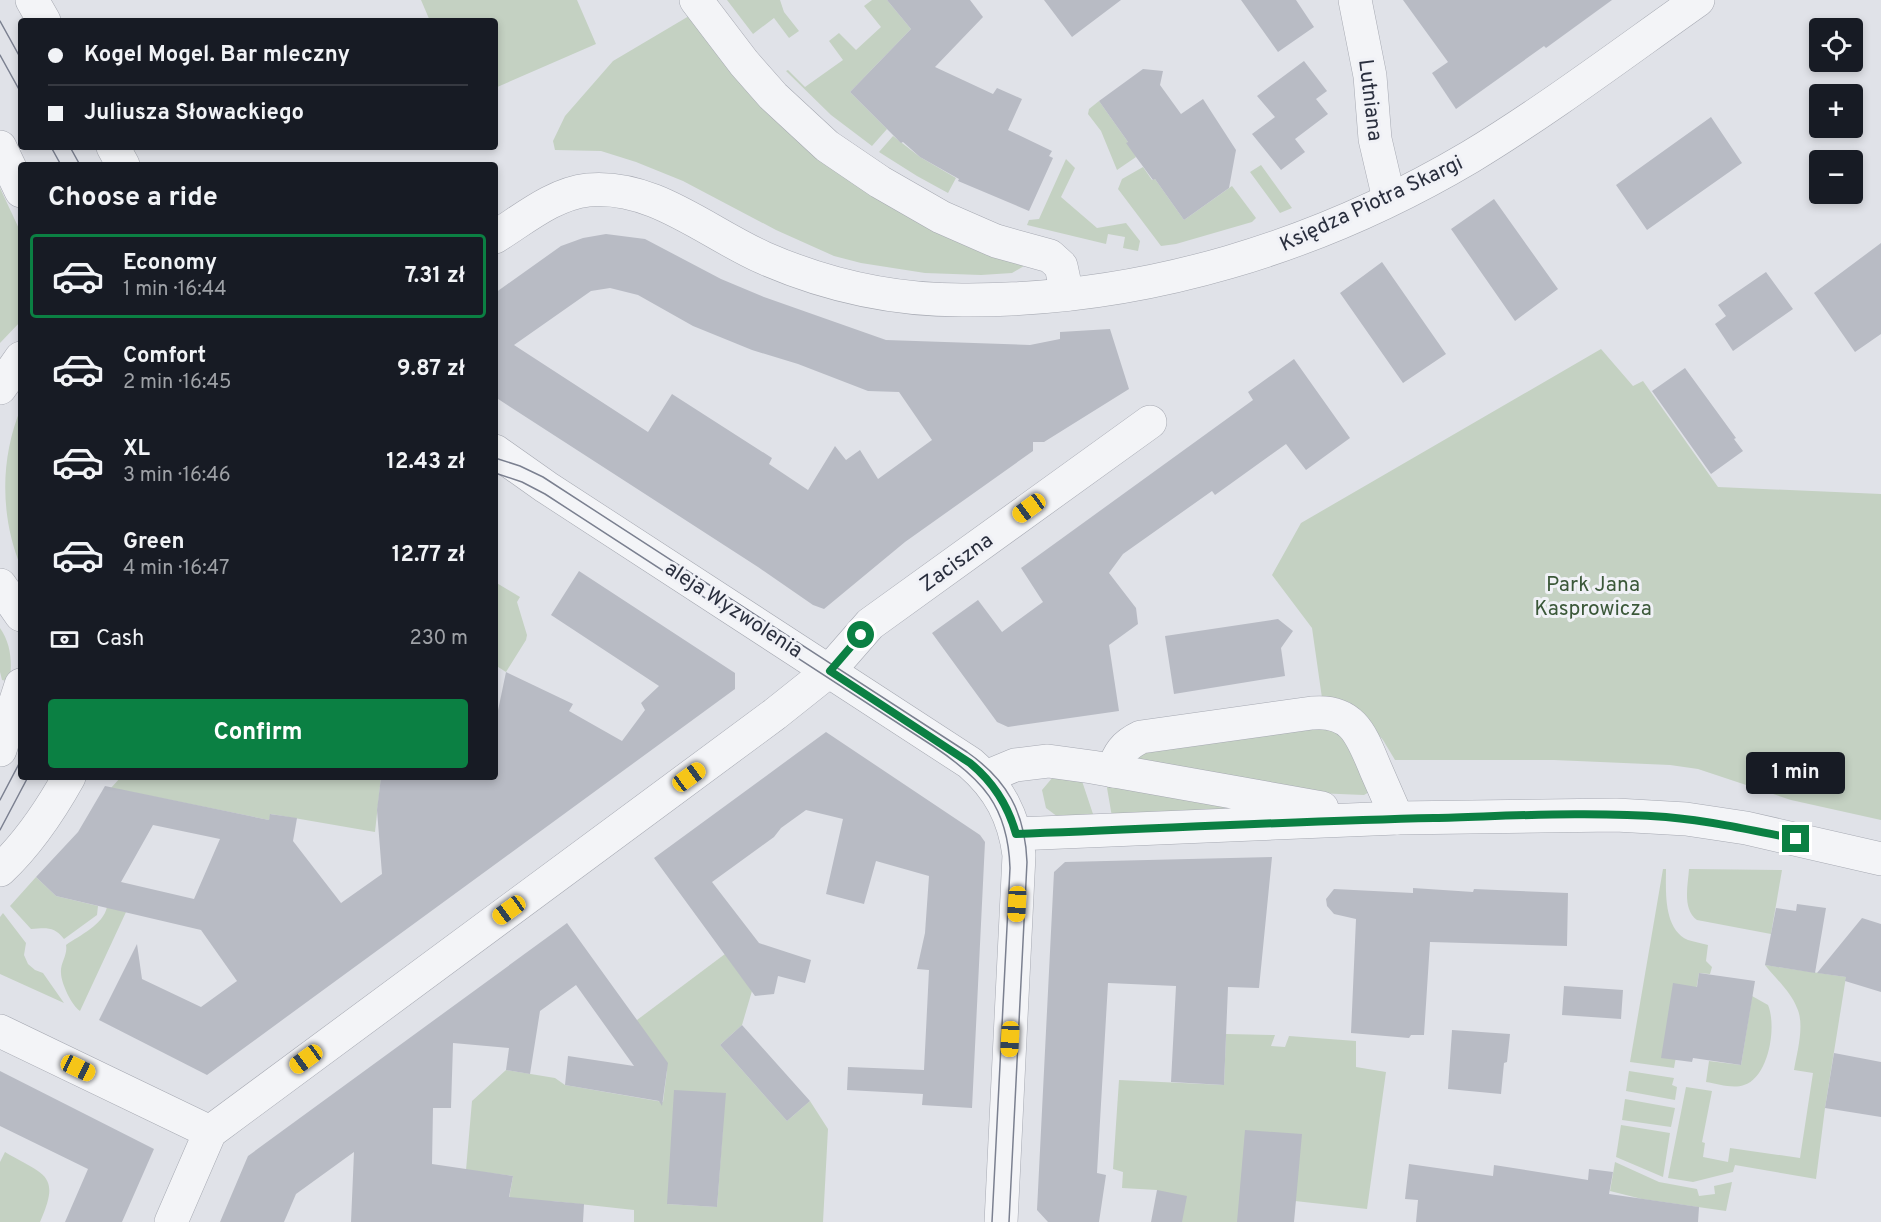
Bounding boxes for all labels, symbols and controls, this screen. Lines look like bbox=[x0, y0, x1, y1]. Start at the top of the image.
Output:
map controls bbox=[1809, 18, 1863, 204]
button: locate bbox=[1809, 18, 1863, 72]
text: Kogel Mogel. Bar mleczny bbox=[84, 42, 350, 69]
street label: Lutniana bbox=[1351, 58, 1388, 143]
button: + bbox=[1809, 84, 1863, 138]
text: Juliusza Słowackiego bbox=[84, 100, 304, 127]
street label: Księdza Piotra Skargi bbox=[1276, 150, 1468, 259]
button: − bbox=[1809, 150, 1863, 204]
text: Choose a ride bbox=[48, 181, 218, 215]
icon: car bbox=[51, 249, 105, 303]
text: Economy bbox=[123, 250, 217, 277]
text: 7.31 zł bbox=[405, 263, 465, 290]
text: 1 min · 16:44 bbox=[123, 277, 227, 303]
icon: car bbox=[51, 342, 105, 396]
text: Comfort bbox=[123, 343, 206, 370]
text: 9.87 zł bbox=[397, 356, 465, 383]
text: 2 min · 16:45 bbox=[123, 370, 231, 396]
icon: car bbox=[51, 435, 105, 489]
text: XL bbox=[123, 436, 150, 463]
text: 12.43 zł bbox=[386, 449, 465, 476]
text: 3 min · 16:46 bbox=[123, 463, 231, 489]
car bbox=[1009, 490, 1049, 526]
icon: car bbox=[51, 528, 105, 582]
street label: Zaciszna bbox=[915, 528, 999, 599]
text: Green bbox=[123, 529, 185, 556]
text: 12.77 zł bbox=[392, 542, 465, 569]
text: 4 min · 16:47 bbox=[123, 556, 229, 582]
street label: aleja Wyzwolenia bbox=[659, 556, 807, 665]
park label: Park Jana Kasprowicza bbox=[1534, 572, 1652, 623]
route start bbox=[847, 621, 874, 648]
icon: cash bbox=[48, 623, 81, 656]
text: Cash bbox=[96, 626, 145, 653]
text: 230 m bbox=[409, 626, 468, 652]
button: Confirm bbox=[48, 699, 468, 768]
callout: 1 min bbox=[1746, 752, 1846, 794]
car bbox=[669, 759, 709, 795]
text: 1 min bbox=[1771, 760, 1820, 786]
route end bbox=[1782, 825, 1809, 852]
car bbox=[1007, 886, 1027, 922]
car bbox=[489, 892, 529, 928]
car bbox=[1000, 1021, 1020, 1057]
car bbox=[286, 1041, 326, 1077]
car bbox=[58, 1052, 98, 1084]

